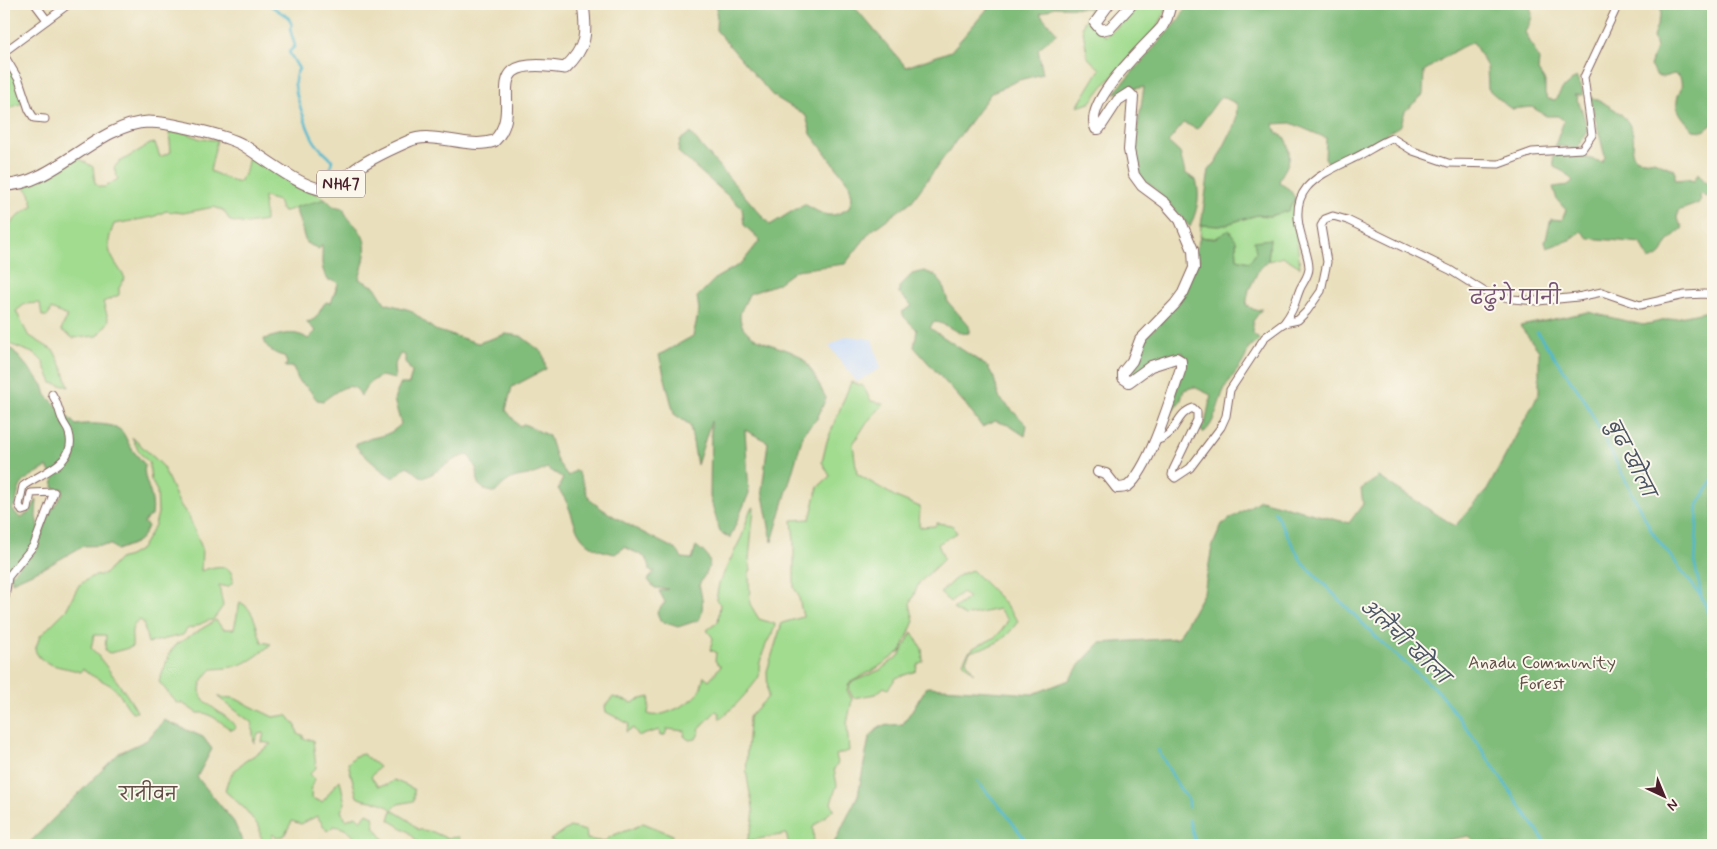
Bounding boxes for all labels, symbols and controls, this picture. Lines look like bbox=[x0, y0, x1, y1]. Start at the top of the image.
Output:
road number: NH47 bbox=[317, 170, 365, 198]
district label: ढढुंगे पानी bbox=[1468, 281, 1562, 312]
water label: बुढ खोला bbox=[1599, 413, 1666, 506]
water label: अलैची खोला bbox=[1354, 590, 1462, 693]
park label: Anadu Community Forest bbox=[1468, 651, 1616, 696]
north arrow bbox=[1640, 772, 1690, 822]
park label: रानीवन bbox=[118, 780, 178, 807]
text: N bbox=[1663, 795, 1682, 814]

